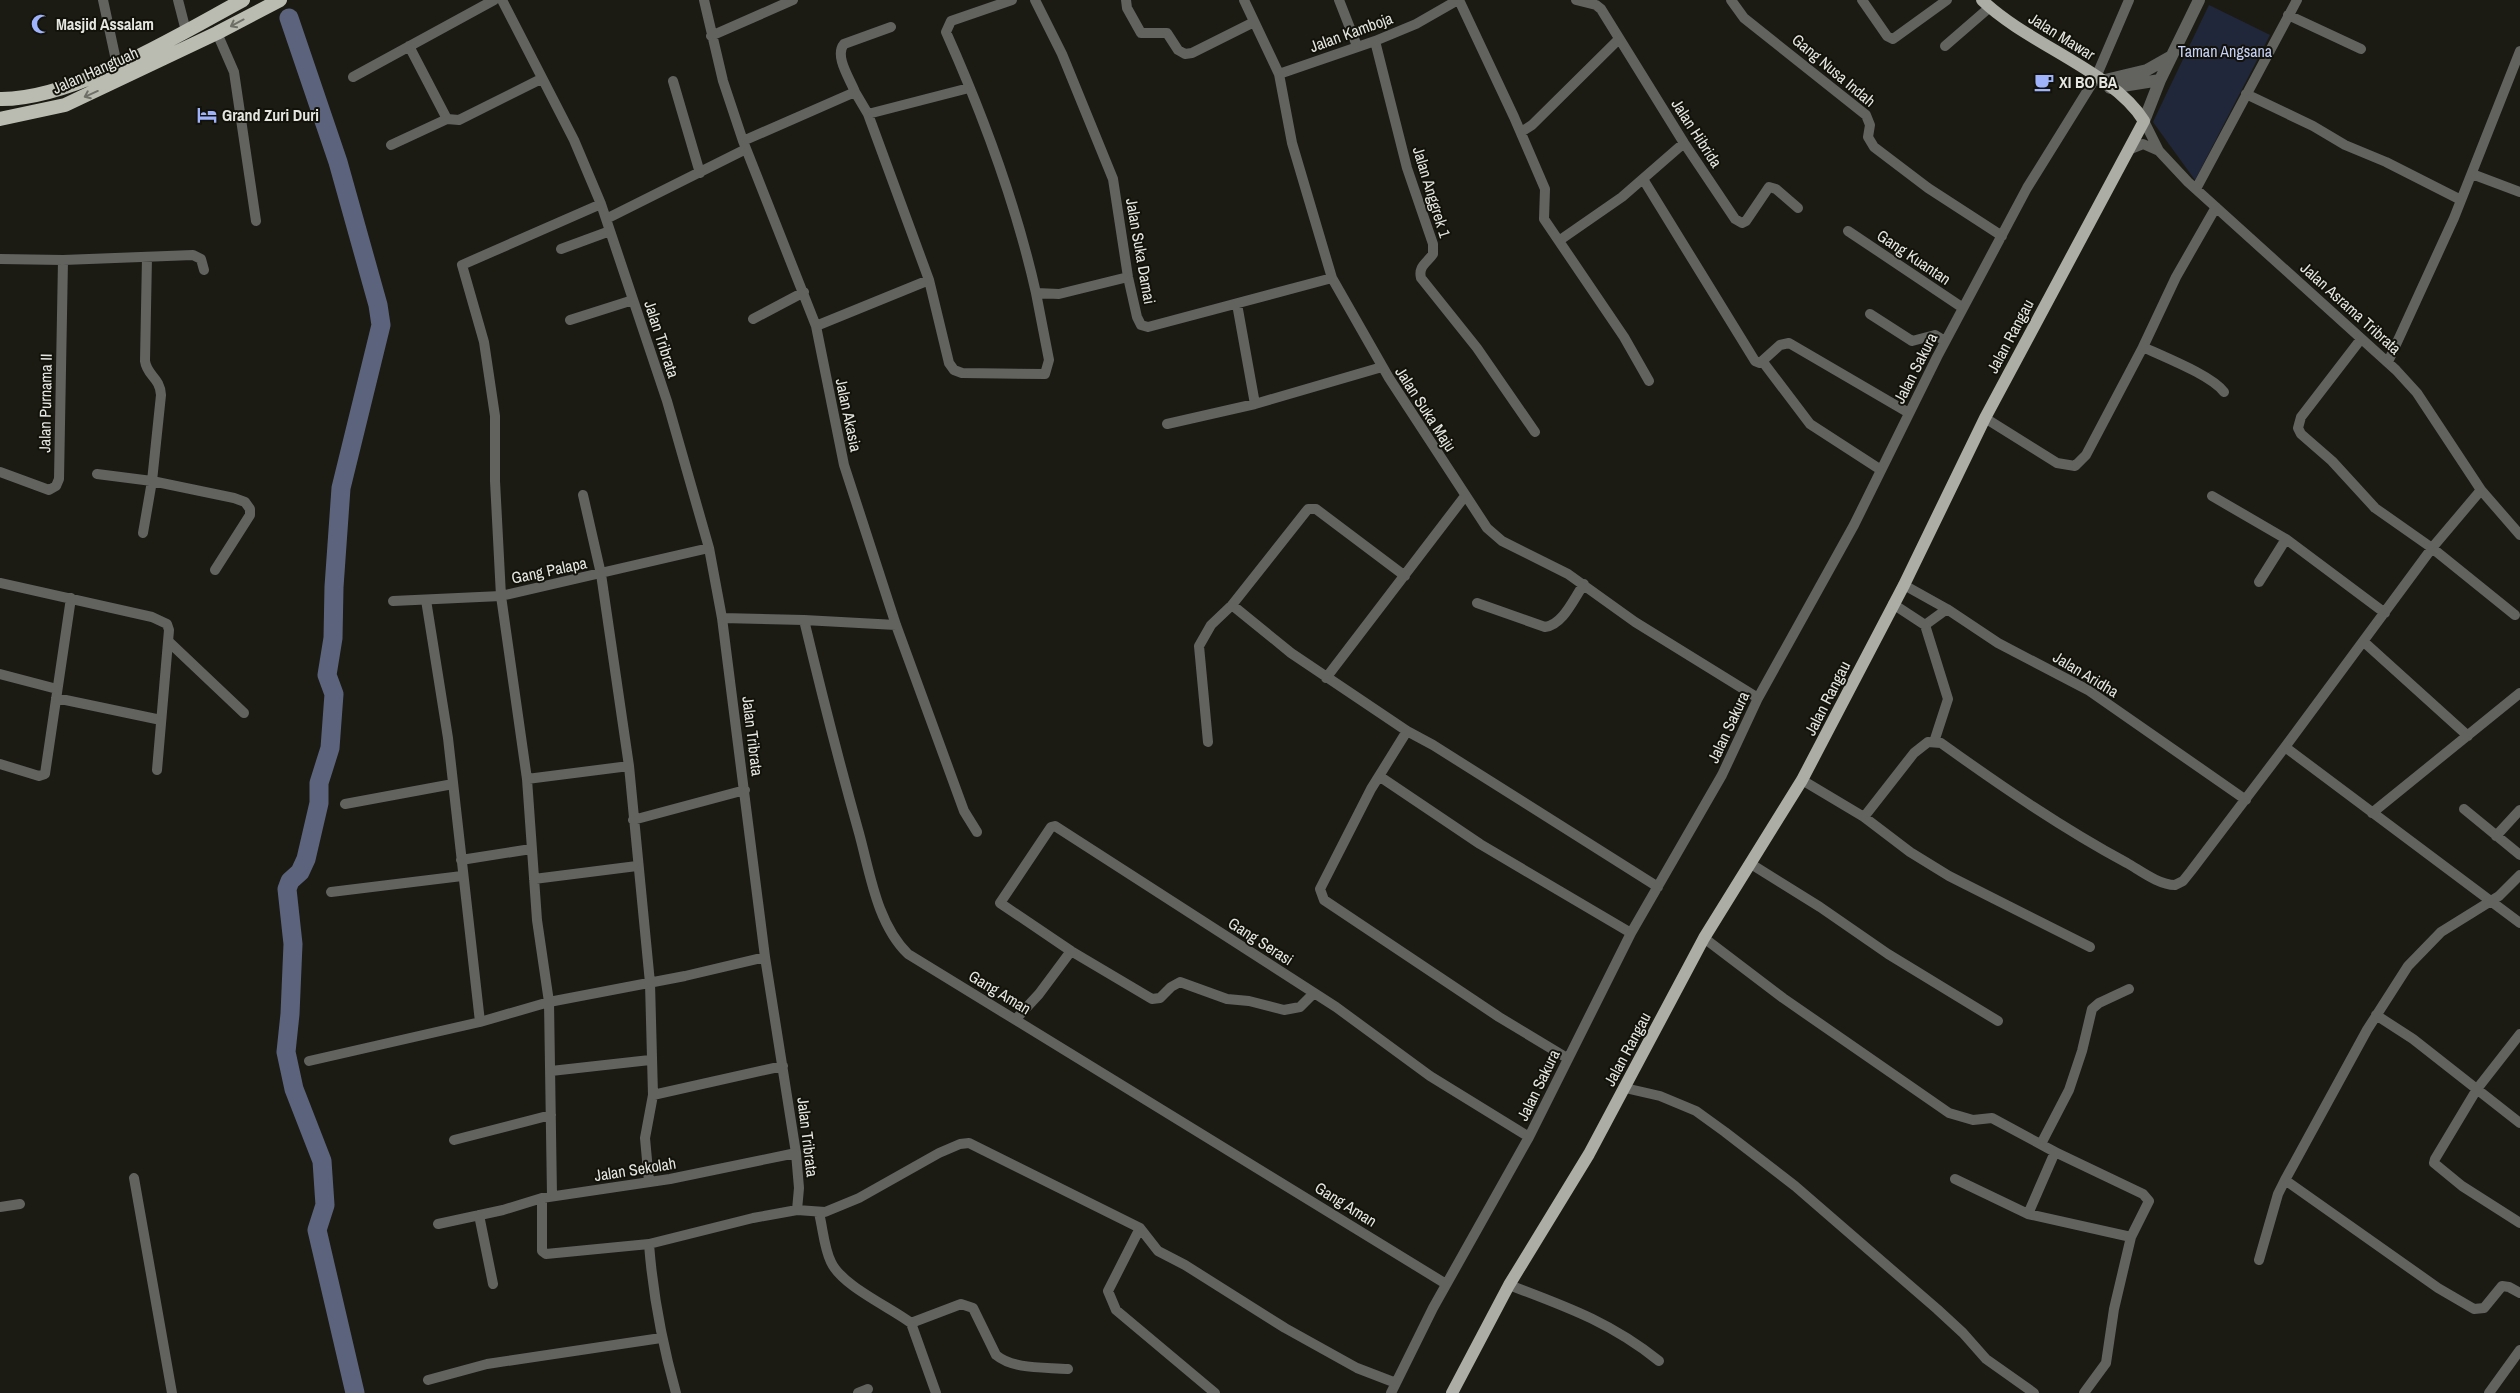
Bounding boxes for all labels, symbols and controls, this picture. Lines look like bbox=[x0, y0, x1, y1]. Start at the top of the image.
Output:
street label: Jalan Kamboja bbox=[1306, 7, 1396, 57]
street label: Jalan Mawar bbox=[2025, 7, 2100, 65]
mosque icon: Masjid Assalam bbox=[30, 13, 52, 35]
place label: Masjid Assalam bbox=[56, 13, 154, 35]
one-way arrow bbox=[230, 18, 245, 28]
street label: Gang Nusa Indah bbox=[1788, 29, 1880, 111]
park label: Taman Angsana bbox=[2178, 40, 2273, 62]
street label: Jalan Hangtuah bbox=[49, 41, 141, 99]
cafe icon: XI BO BA bbox=[2033, 71, 2055, 93]
place label: XI BO BA bbox=[2059, 71, 2118, 93]
one-way arrow bbox=[84, 89, 99, 99]
street label: Jalan Hibrida bbox=[1667, 94, 1728, 172]
hotel icon: Grand Zuri Duri bbox=[196, 104, 218, 126]
place label: Grand Zuri Duri bbox=[222, 104, 319, 126]
street label: Jalan Anggrek 1 bbox=[1408, 144, 1456, 241]
street label: Jalan Suka Damai bbox=[1121, 196, 1161, 306]
street label: Gang Kuantan bbox=[1873, 224, 1955, 290]
street label: Jalan Asrama Tribrata bbox=[2296, 257, 2407, 360]
street label: Jalan Rangau bbox=[1981, 295, 2039, 377]
street label: Jalan Tribrata bbox=[639, 297, 685, 381]
street label: Jalan Sakura bbox=[1888, 328, 1943, 407]
street label: Jalan Purnama II bbox=[33, 353, 57, 453]
street label: Jalan Suka Maju bbox=[1390, 362, 1462, 456]
street label: Jalan Akasia bbox=[831, 376, 868, 454]
street label: Gang Palapa bbox=[509, 551, 589, 589]
street label: Jalan Aridha bbox=[2049, 646, 2124, 703]
street label: Jalan Rangau bbox=[1799, 657, 1855, 739]
street label: Jalan Sakura bbox=[1702, 687, 1754, 766]
street label: Jalan Tribrata bbox=[737, 695, 769, 778]
street label: Gang Serasi bbox=[1224, 912, 1298, 970]
street label: Gang Aman bbox=[965, 965, 1035, 1019]
street label: Jalan Rangau bbox=[1598, 1008, 1656, 1090]
street label: Jalan Sakura bbox=[1511, 1045, 1565, 1124]
street label: Jalan Tribrata bbox=[792, 1096, 824, 1179]
street label: Jalan Sekolah bbox=[593, 1152, 677, 1186]
street label: Gang Aman bbox=[1311, 1176, 1381, 1232]

